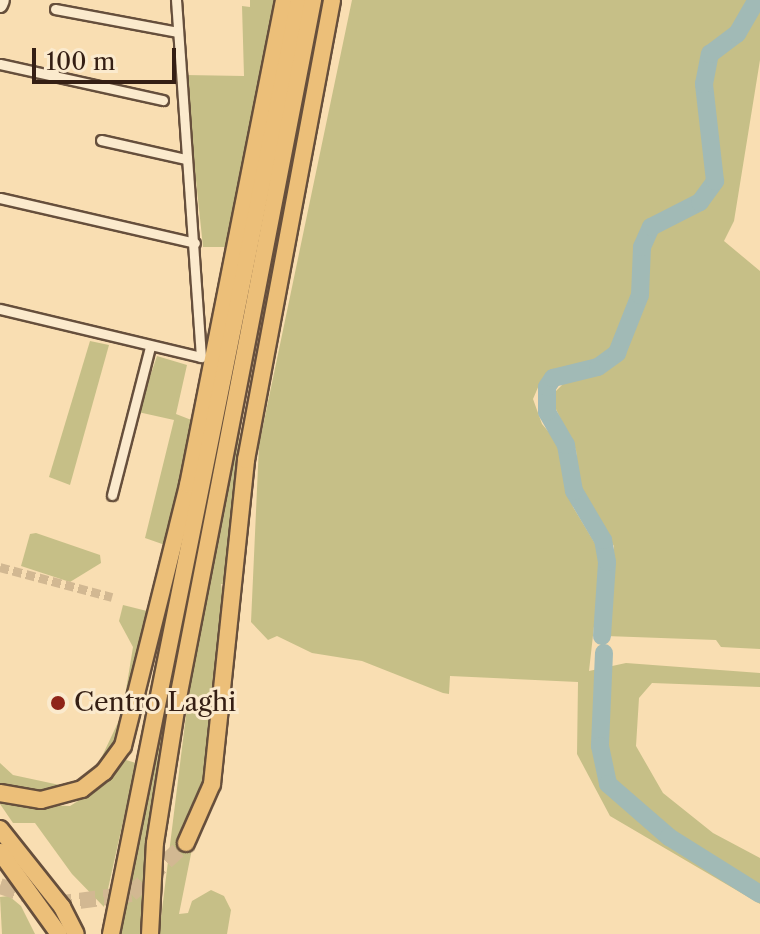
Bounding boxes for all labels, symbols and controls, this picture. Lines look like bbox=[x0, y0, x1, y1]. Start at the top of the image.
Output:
scale bar bbox=[36, 32, 180, 82]
text: 100 m bbox=[46, 47, 115, 76]
place label: Centro Laghi bbox=[74, 687, 236, 719]
marker: Centro Laghi bbox=[49, 694, 67, 712]

